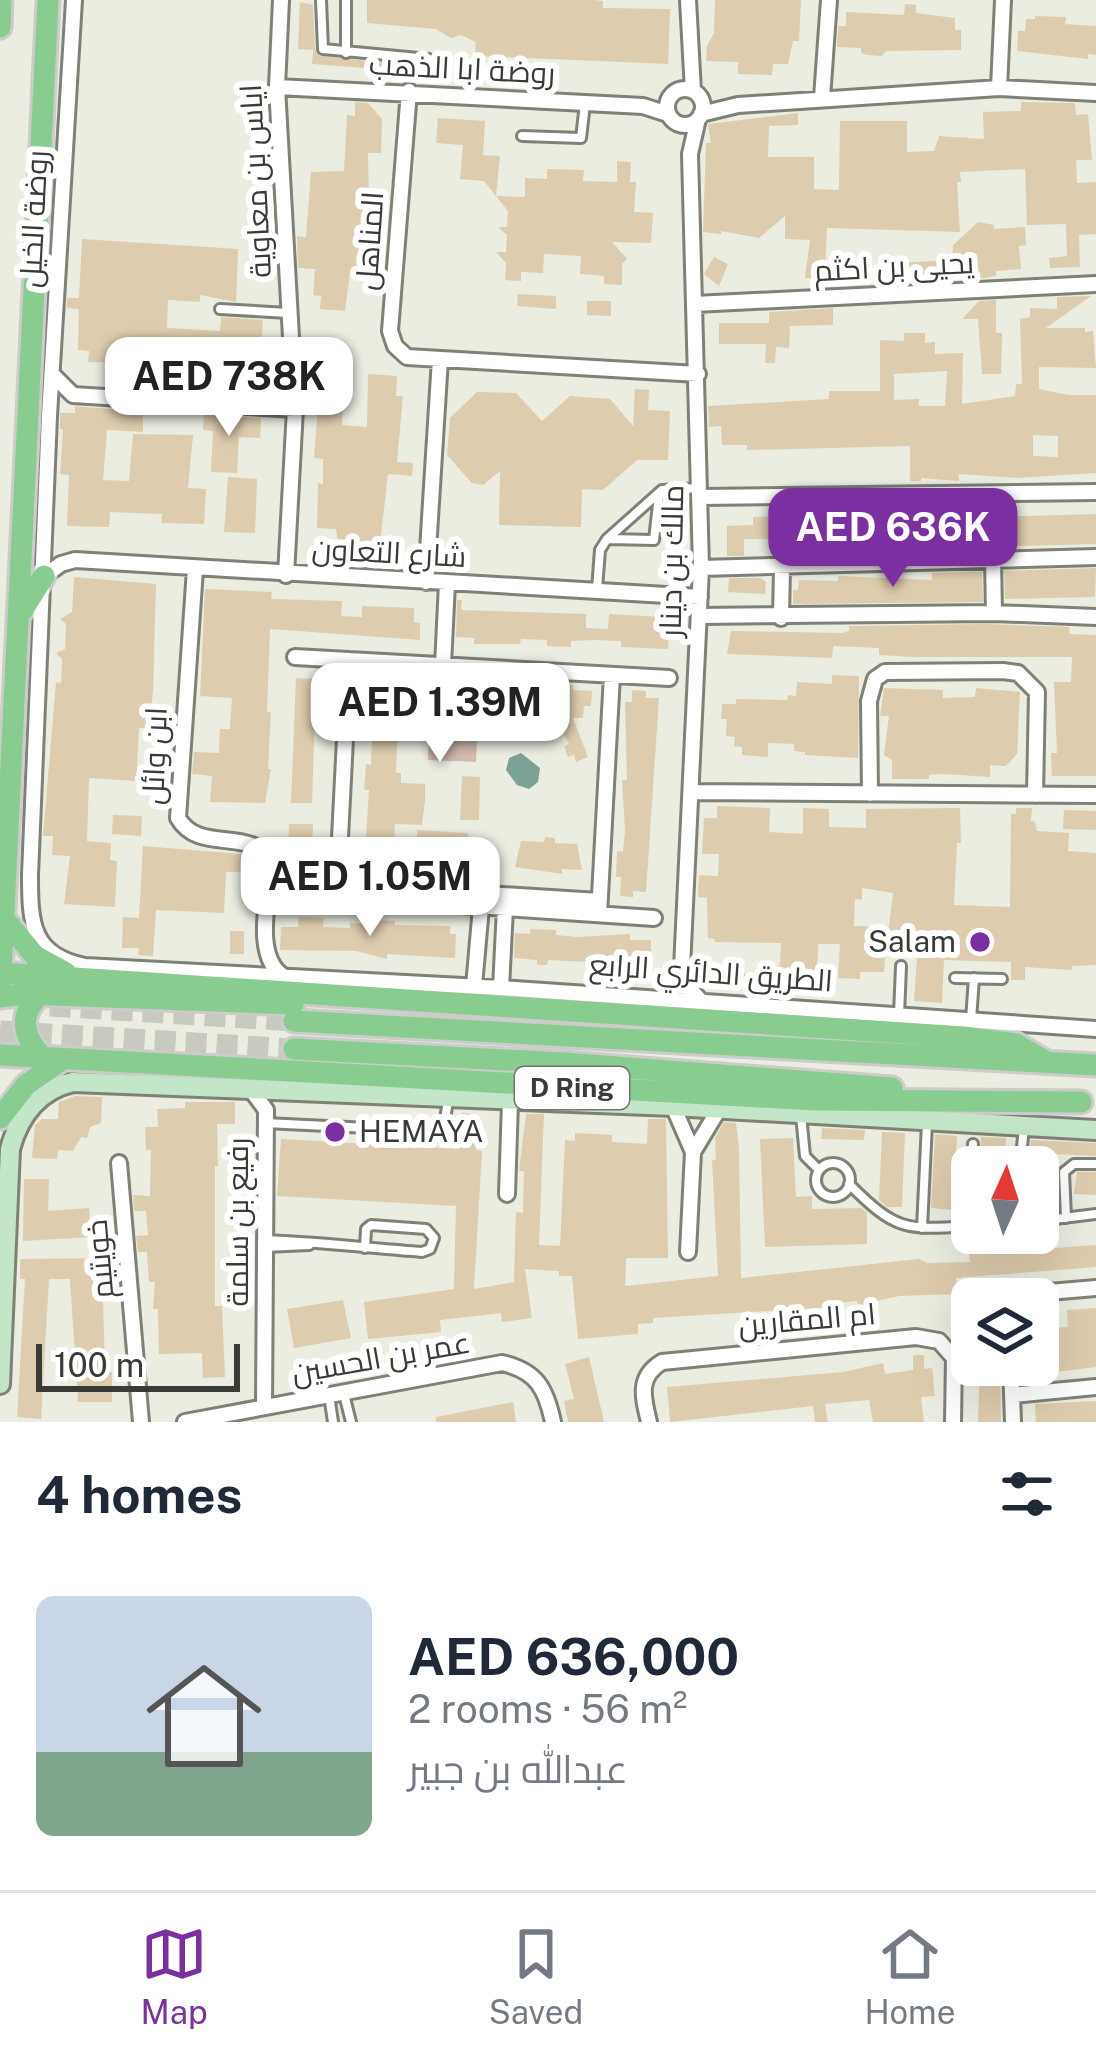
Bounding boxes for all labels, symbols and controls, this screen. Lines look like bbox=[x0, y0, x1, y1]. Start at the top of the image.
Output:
street label: روضة ابا الذهب bbox=[368, 45, 556, 91]
street label: اياس بن معاوية bbox=[232, 83, 279, 279]
street label: روضة الخيل bbox=[11, 149, 56, 289]
street label: المناهل bbox=[348, 190, 391, 292]
street label: يحيى بن اكثم bbox=[813, 244, 975, 291]
pin: AED 738K bbox=[105, 337, 353, 439]
text: AED 738K bbox=[132, 353, 326, 399]
street label: مالك بن دينار bbox=[652, 484, 691, 640]
pin: AED 636K bbox=[769, 488, 1017, 590]
text: AED 636K bbox=[795, 504, 991, 550]
street label: شارع التعاون bbox=[311, 530, 467, 577]
pin: AED 1.39M bbox=[303, 663, 577, 765]
text: AED 1.39M bbox=[338, 679, 542, 725]
street label: ابن وائل bbox=[134, 706, 175, 805]
pin: AED 1.05M bbox=[233, 837, 507, 939]
text: AED 1.05M bbox=[268, 853, 472, 899]
place label: Salam bbox=[868, 923, 956, 959]
marker: Salam bbox=[967, 929, 993, 955]
street label: الطريق الدائري الرابع bbox=[588, 946, 834, 1004]
road number: D Ring bbox=[515, 1067, 629, 1109]
place label: HEMAYA bbox=[359, 1113, 484, 1149]
marker: HEMAYA bbox=[322, 1119, 348, 1145]
street label: رفيع بن سلمة bbox=[219, 1137, 258, 1307]
north arrow bbox=[951, 1146, 1059, 1254]
map controls bbox=[951, 1146, 1059, 1386]
street label: خويتيم bbox=[78, 1218, 123, 1300]
button: layers bbox=[951, 1278, 1059, 1386]
street label: ام المقارين bbox=[737, 1295, 877, 1346]
street label: عمر بن الحسين bbox=[289, 1324, 473, 1391]
scale bar bbox=[36, 1338, 240, 1391]
text: 100 m bbox=[54, 1346, 144, 1384]
icon: filters bbox=[994, 1461, 1060, 1527]
text: 4 homes bbox=[36, 1465, 242, 1524]
text: AED 636,000 bbox=[408, 1627, 739, 1686]
icon: home bbox=[132, 1644, 276, 1788]
text: 2 rooms · 56 m² bbox=[408, 1686, 687, 1732]
text: عبدالله بن جبير bbox=[408, 1746, 628, 1792]
tab: Map bbox=[141, 1921, 208, 2031]
tab: Saved bbox=[489, 1921, 583, 2031]
tab: Home bbox=[864, 1921, 955, 2031]

